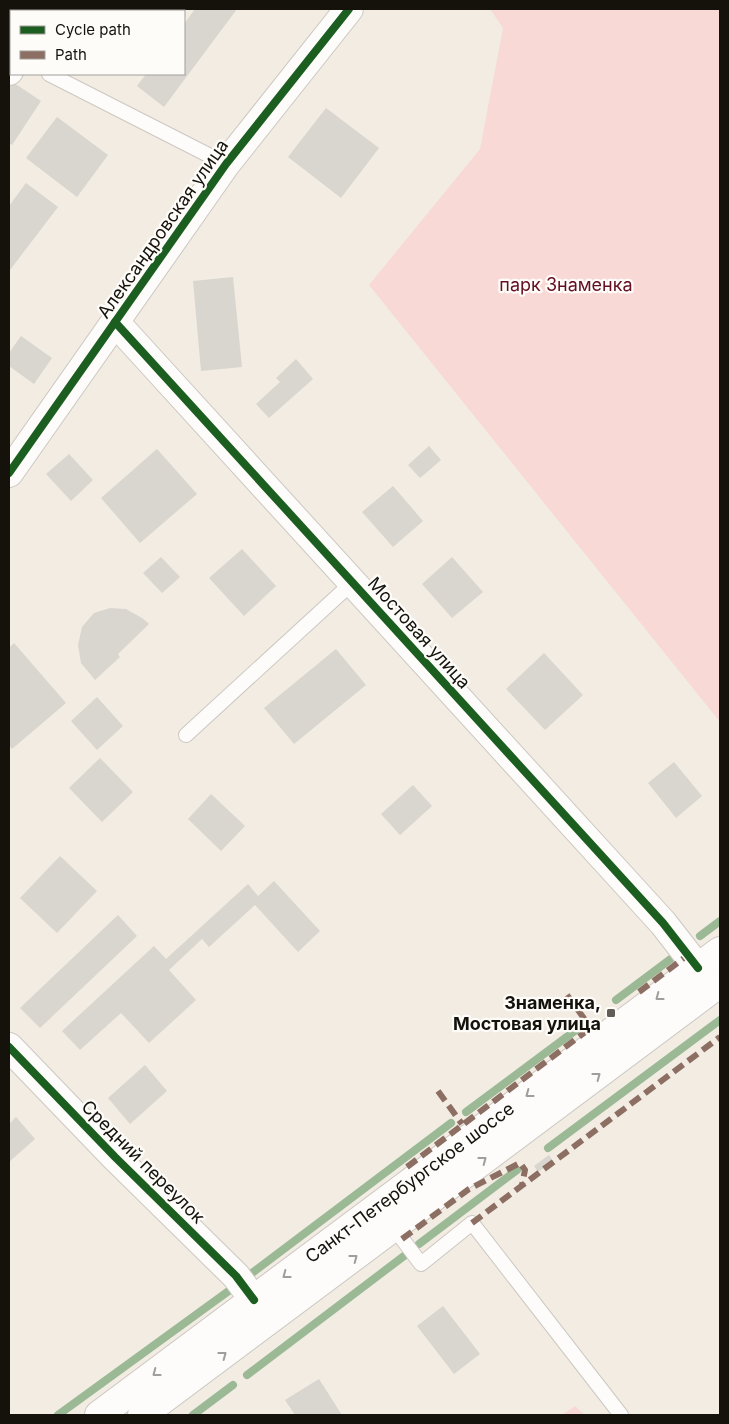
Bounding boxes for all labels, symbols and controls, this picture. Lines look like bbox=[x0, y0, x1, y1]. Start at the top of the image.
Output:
legend bbox=[10, 10, 185, 75]
text: Cycle path bbox=[55, 20, 131, 39]
text: Path bbox=[55, 45, 87, 64]
street label: Александровская улица bbox=[93, 135, 232, 322]
park label: парк Знаменка bbox=[499, 274, 633, 295]
street label: Мостовая улица bbox=[364, 573, 475, 693]
one-way arrow bbox=[655, 991, 665, 1000]
place label: Знаменка, Мостовая улица bbox=[453, 992, 601, 1034]
marker: Знаменка, Мостовая улица bbox=[605, 1007, 617, 1019]
one-way arrow bbox=[591, 1073, 600, 1081]
one-way arrow bbox=[525, 1088, 535, 1097]
street label: Средний переулок bbox=[77, 1096, 209, 1228]
street label: Санкт-Петербургское шоссе bbox=[301, 1098, 518, 1267]
one-way arrow bbox=[478, 1157, 487, 1166]
one-way arrow bbox=[348, 1255, 358, 1264]
one-way arrow bbox=[282, 1269, 292, 1278]
one-way arrow bbox=[217, 1352, 227, 1361]
one-way arrow bbox=[153, 1367, 162, 1375]

